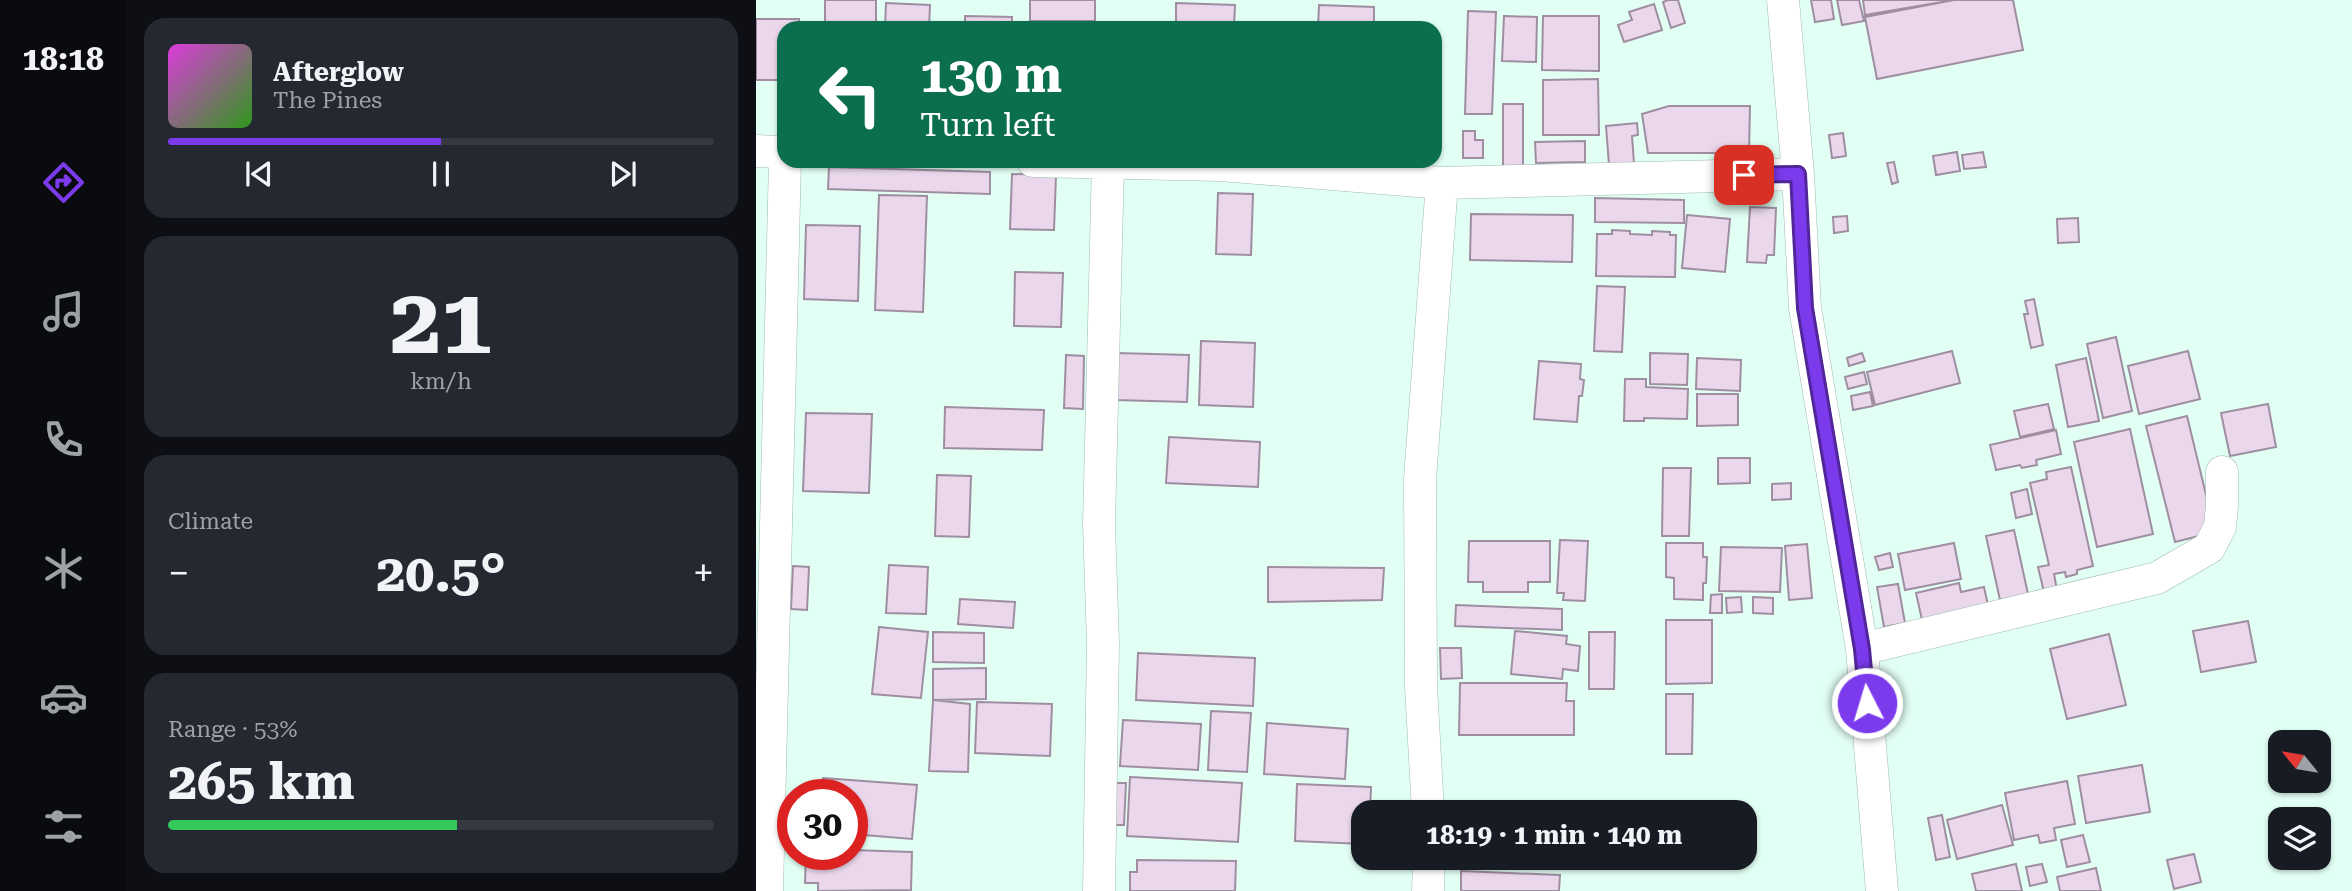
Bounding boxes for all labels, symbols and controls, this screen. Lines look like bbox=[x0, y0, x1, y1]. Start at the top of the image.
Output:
text: 18:18 bbox=[22, 40, 104, 78]
text: 130 m bbox=[920, 47, 1062, 104]
icon: left bbox=[805, 49, 896, 140]
text: Afterglow bbox=[273, 57, 404, 87]
text: The Pines bbox=[273, 87, 382, 114]
text: Turn left bbox=[920, 106, 1055, 144]
pin bbox=[1714, 145, 1774, 205]
icon: previous bbox=[240, 155, 278, 193]
icon: pause bbox=[422, 155, 460, 193]
icon: next bbox=[604, 155, 642, 193]
icon: arrive bbox=[1725, 156, 1763, 194]
icon: directions bbox=[39, 158, 88, 207]
text: 21 bbox=[390, 269, 492, 375]
icon: music bbox=[39, 287, 88, 336]
text: km/h bbox=[410, 368, 472, 395]
icon: phone bbox=[39, 415, 88, 464]
text: Climate bbox=[168, 508, 253, 535]
text: 20.5° bbox=[376, 543, 506, 604]
icon: climate bbox=[39, 544, 88, 593]
text: − bbox=[168, 551, 189, 595]
text: + bbox=[693, 551, 714, 595]
position arrow bbox=[1830, 666, 1904, 740]
icon: car bbox=[39, 673, 88, 722]
text: Range · 53% bbox=[168, 716, 297, 743]
north arrow bbox=[2268, 730, 2331, 793]
map controls bbox=[2268, 730, 2331, 870]
text: 265 km bbox=[168, 751, 355, 812]
speed limit sign: 30 bbox=[777, 779, 868, 870]
icon: filters bbox=[39, 802, 88, 851]
button: layers bbox=[2268, 807, 2331, 870]
text: 18:19 · 1 min · 140 m bbox=[1426, 820, 1682, 850]

